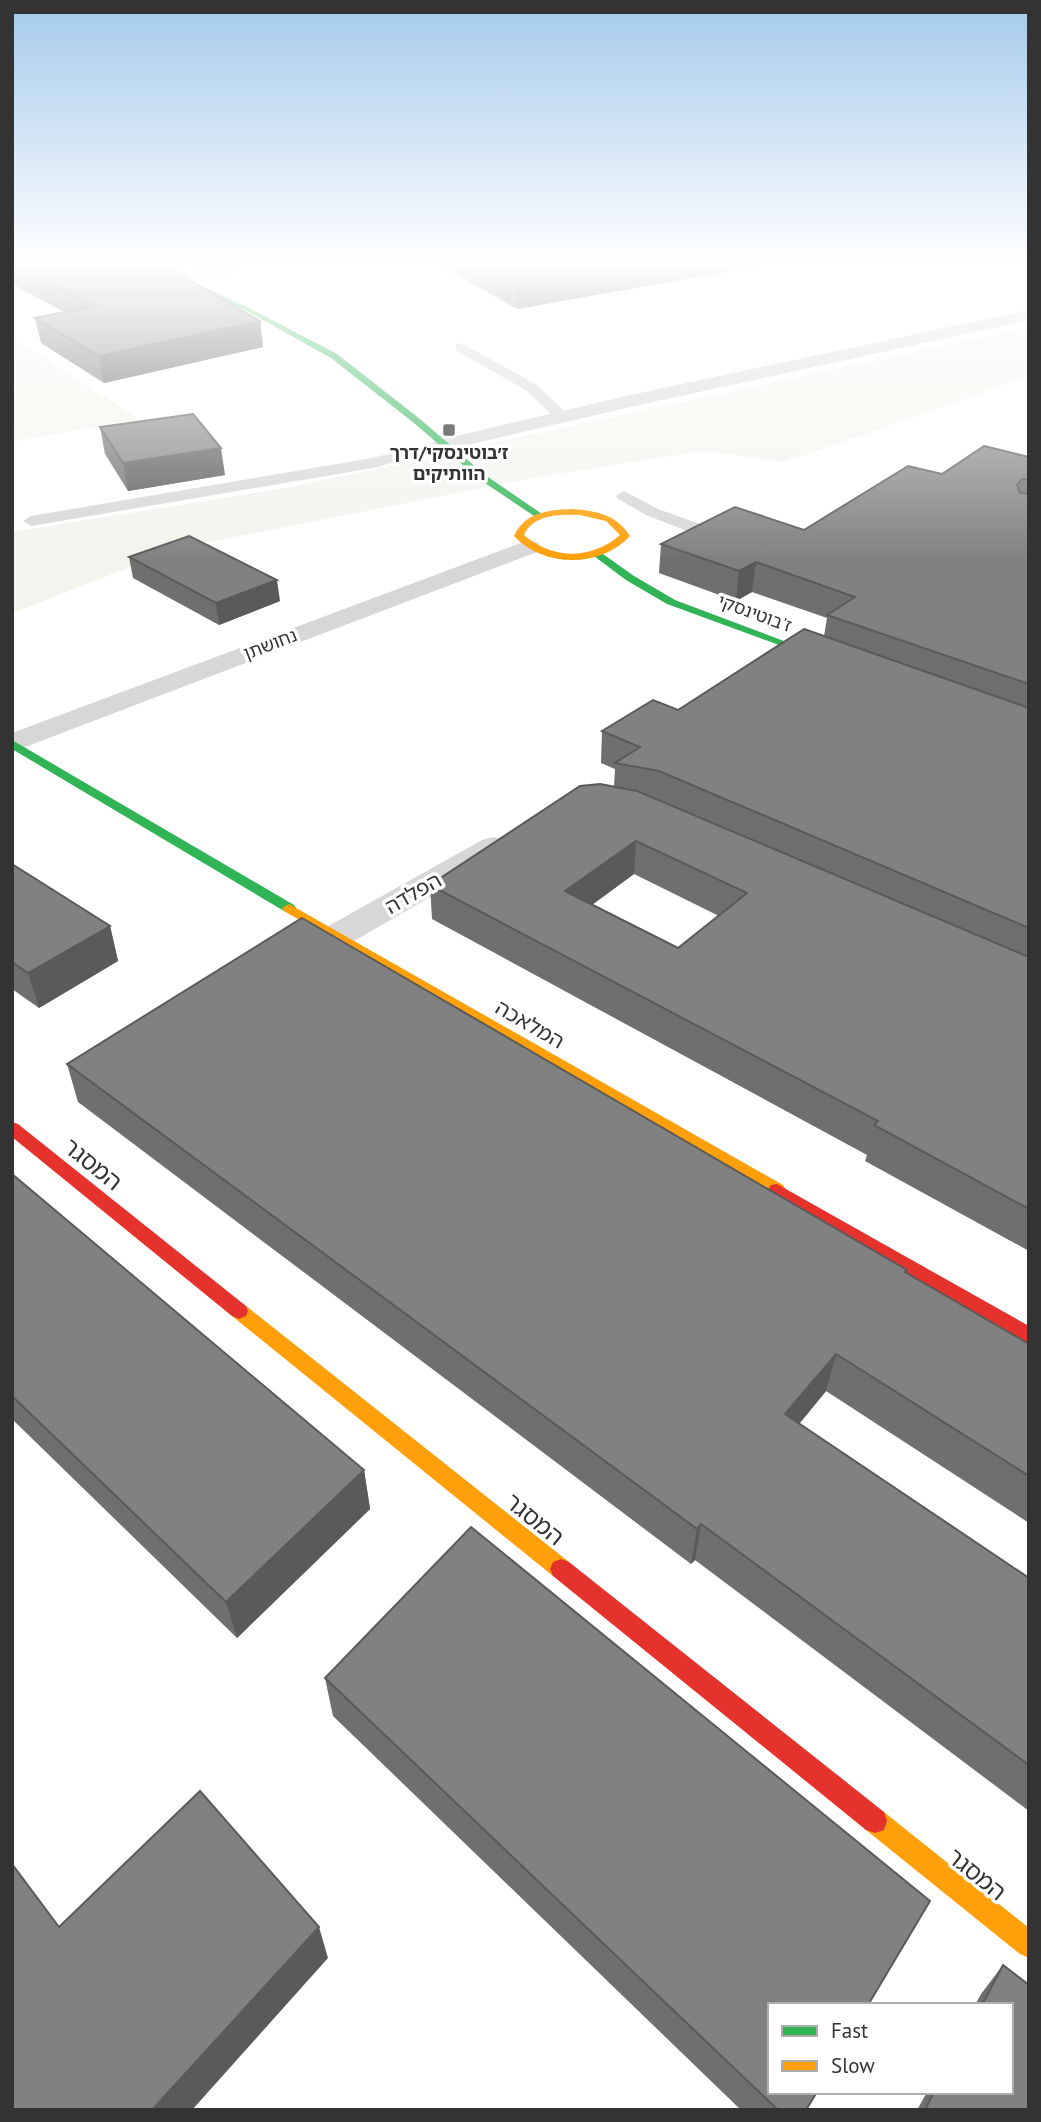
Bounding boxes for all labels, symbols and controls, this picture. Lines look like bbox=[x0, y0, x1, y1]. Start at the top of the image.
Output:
marker: ז׳בוטינסקי/דרך הוותיקים bbox=[441, 422, 457, 438]
place label: ז׳בוטינסקי/דרך הוותיקים bbox=[390, 441, 509, 485]
street label: ז'בוטינסקי bbox=[715, 589, 795, 637]
street label: נחושתן bbox=[240, 623, 300, 665]
street label: הפלדה bbox=[380, 866, 446, 920]
street label: המלאכה bbox=[491, 994, 569, 1054]
street label: המסגר bbox=[57, 1131, 129, 1197]
street label: המסגר bbox=[499, 1486, 571, 1552]
street label: המסגר bbox=[941, 1841, 1013, 1907]
legend bbox=[768, 2003, 1013, 2094]
text: Fast bbox=[831, 2017, 868, 2044]
text: Slow bbox=[831, 2052, 875, 2079]

